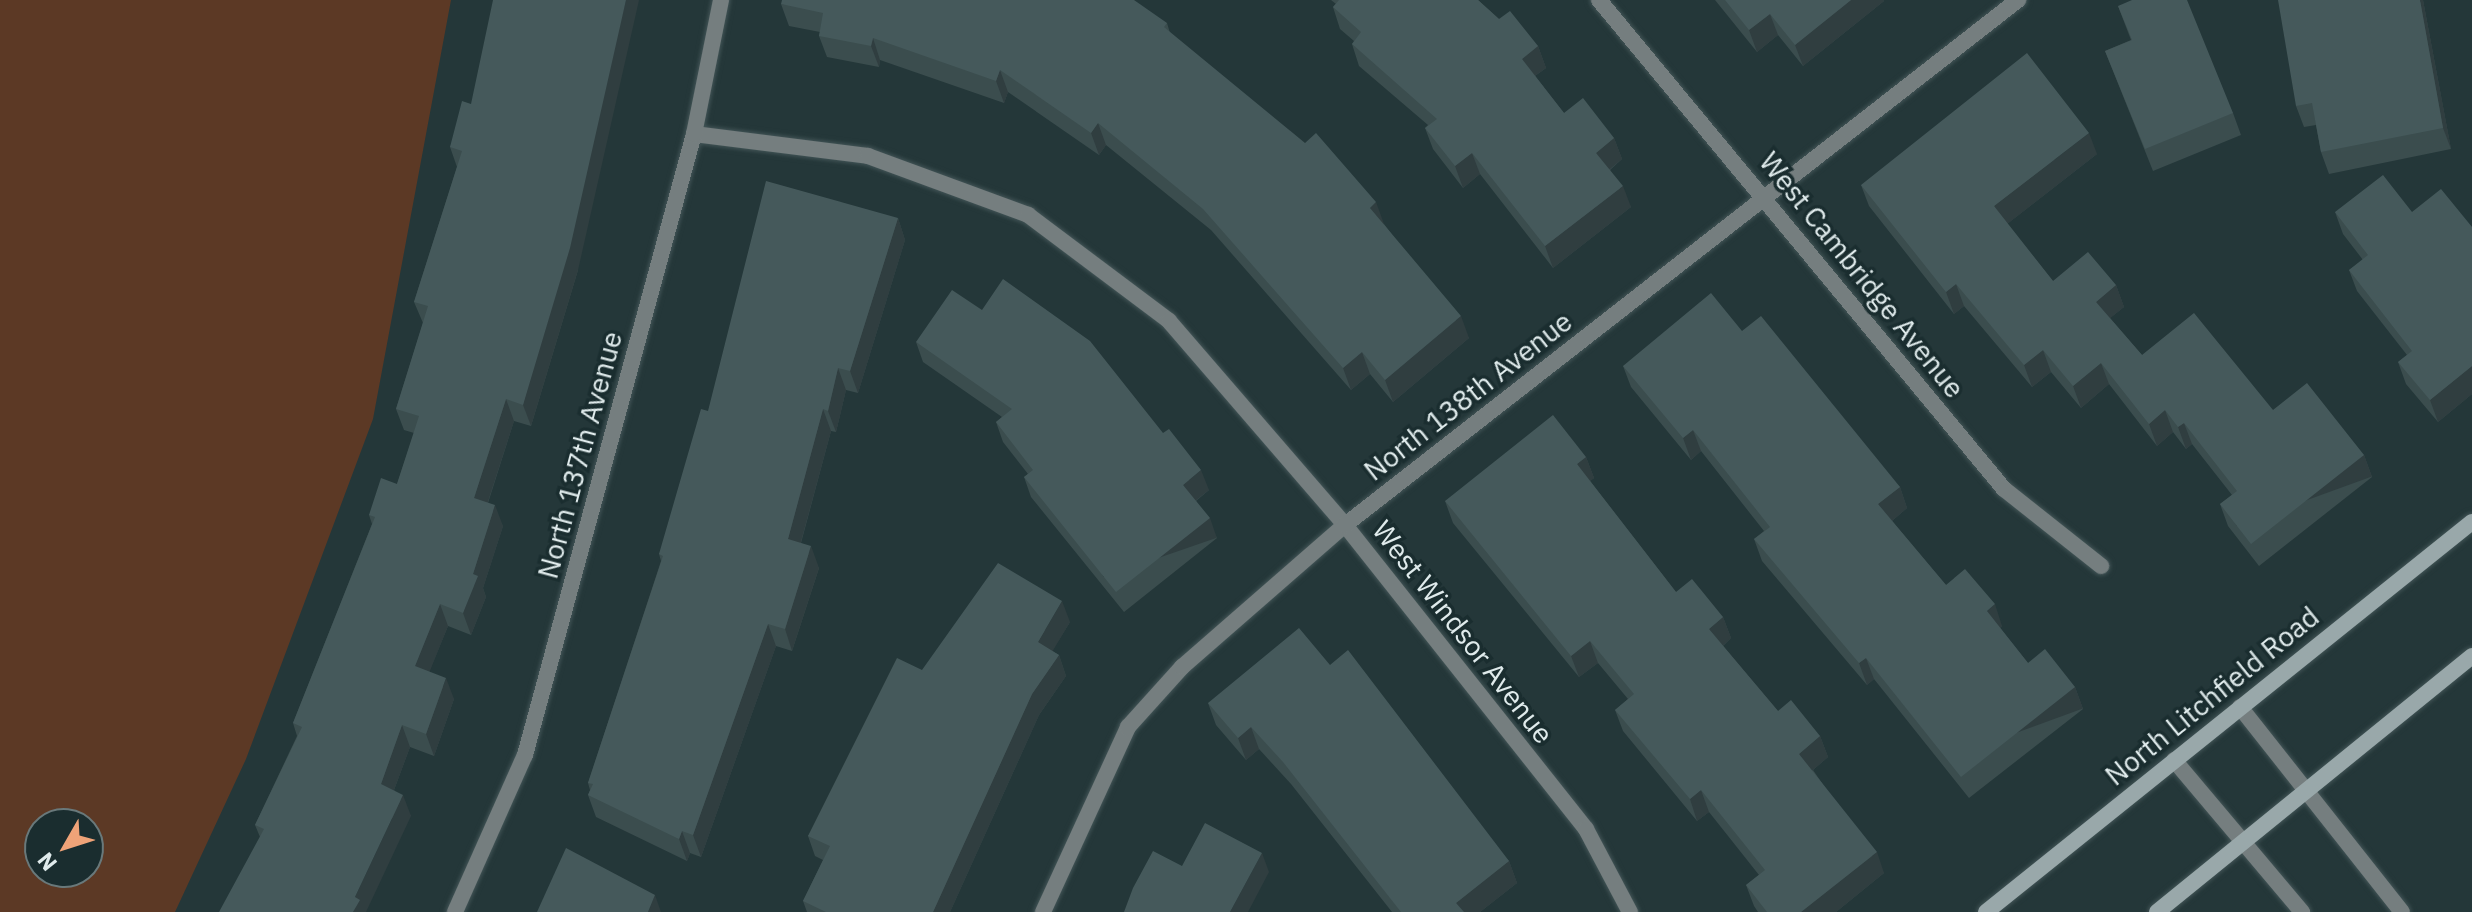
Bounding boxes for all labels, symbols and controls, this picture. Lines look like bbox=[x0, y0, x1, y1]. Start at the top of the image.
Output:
street label: West Cambridge Avenue bbox=[1753, 145, 1971, 405]
street label: North 138th Avenue bbox=[1357, 304, 1579, 488]
street label: North 137th Avenue bbox=[531, 328, 629, 582]
street label: West Windsor Avenue bbox=[1366, 514, 1560, 750]
street label: North Litchfield Road bbox=[2098, 600, 2326, 792]
north arrow bbox=[24, 808, 104, 888]
text: N bbox=[30, 847, 63, 877]

